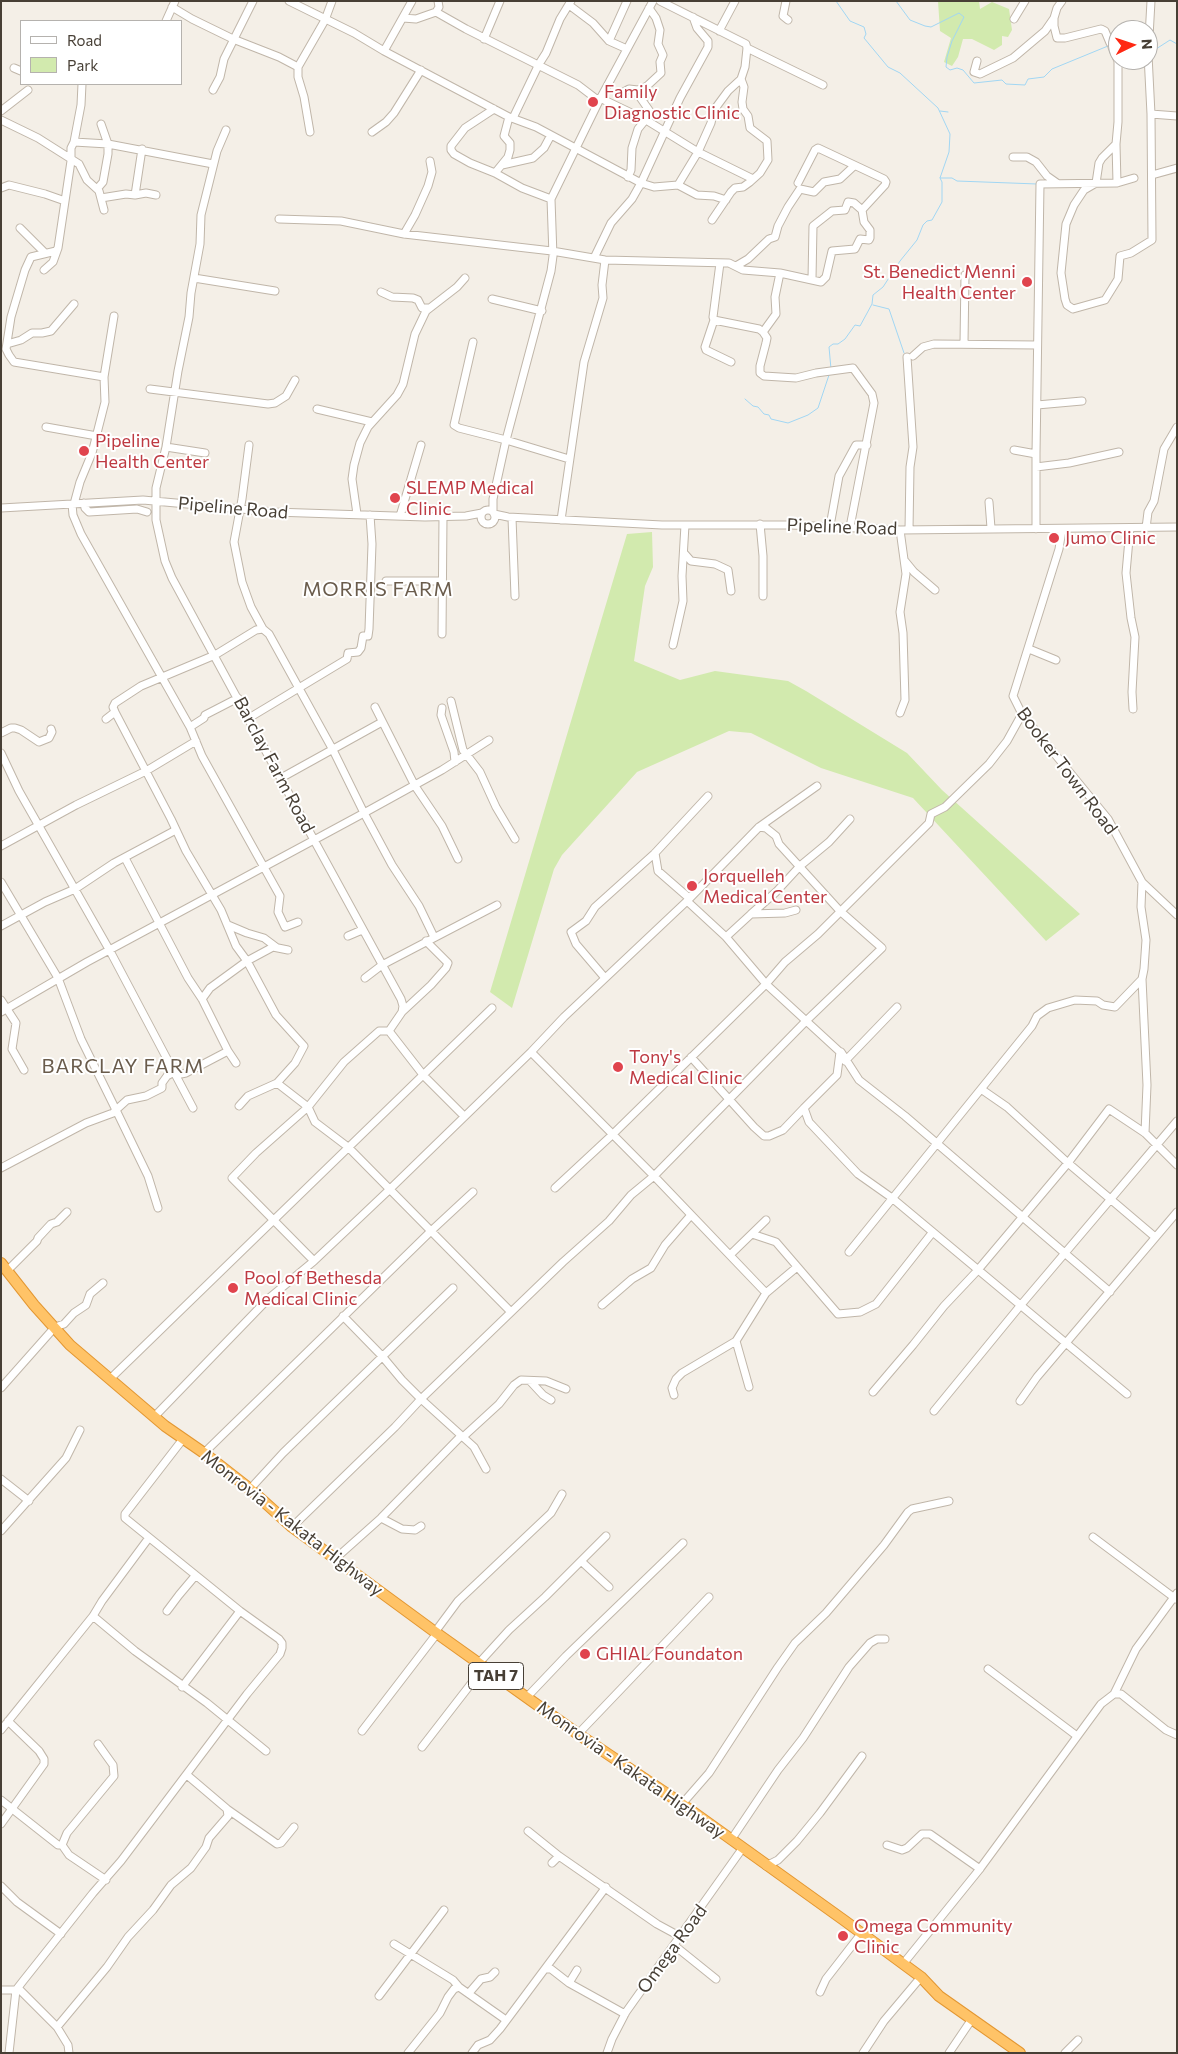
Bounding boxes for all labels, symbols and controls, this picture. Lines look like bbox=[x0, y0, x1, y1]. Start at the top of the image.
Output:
legend bbox=[20, 20, 182, 85]
north arrow bbox=[1108, 20, 1158, 70]
text: Road bbox=[67, 31, 102, 49]
text: N bbox=[1139, 38, 1156, 50]
text: Park bbox=[67, 56, 98, 74]
place label: Family Diagnostic Clinic bbox=[604, 81, 740, 124]
marker: Family Diagnostic Clinic bbox=[586, 95, 600, 109]
place label: St. Benedict Menni Health Center bbox=[863, 261, 1016, 304]
marker: St. Benedict Menni Health Center bbox=[1020, 275, 1034, 289]
place label: Pipeline Health Center bbox=[95, 430, 209, 472]
marker: Pipeline Health Center bbox=[77, 444, 91, 458]
place label: SLEMP Medical Clinic bbox=[406, 477, 534, 520]
marker: SLEMP Medical Clinic bbox=[388, 491, 402, 505]
street label: Pipeline Road bbox=[177, 492, 289, 524]
street label: Pipeline Road bbox=[786, 514, 898, 540]
place label: Jumo Clinic bbox=[1065, 527, 1156, 549]
marker: Jumo Clinic bbox=[1047, 531, 1061, 545]
district label: MORRIS FARM bbox=[301, 577, 455, 601]
street label: Barclay Farm Road bbox=[229, 693, 319, 837]
street label: Booker Town Road bbox=[1012, 703, 1122, 839]
place label: Jorquelleh Medical Center bbox=[703, 865, 827, 908]
marker: Jorquelleh Medical Center bbox=[685, 879, 699, 893]
place label: Tony's Medical Clinic bbox=[629, 1046, 742, 1088]
district label: BARCLAY FARM bbox=[40, 1054, 206, 1078]
marker: Tony's Medical Clinic bbox=[611, 1060, 625, 1074]
place label: Pool of Bethesda Medical Clinic bbox=[244, 1267, 382, 1310]
marker: Pool of Bethesda Medical Clinic bbox=[226, 1281, 240, 1295]
street label: Monrovia - Kakata Highway bbox=[197, 1445, 387, 1601]
place label: GHIAL Foundaton bbox=[596, 1643, 743, 1665]
marker: GHIAL Foundaton bbox=[578, 1647, 592, 1661]
road number: TAH 7 bbox=[468, 1662, 524, 1690]
street label: Monrovia - Kakata Highway bbox=[533, 1697, 729, 1843]
street label: Omega Road bbox=[633, 1900, 711, 1998]
place label: Omega Community Clinic bbox=[854, 1915, 1013, 1958]
marker: Omega Community Clinic bbox=[836, 1929, 850, 1943]

